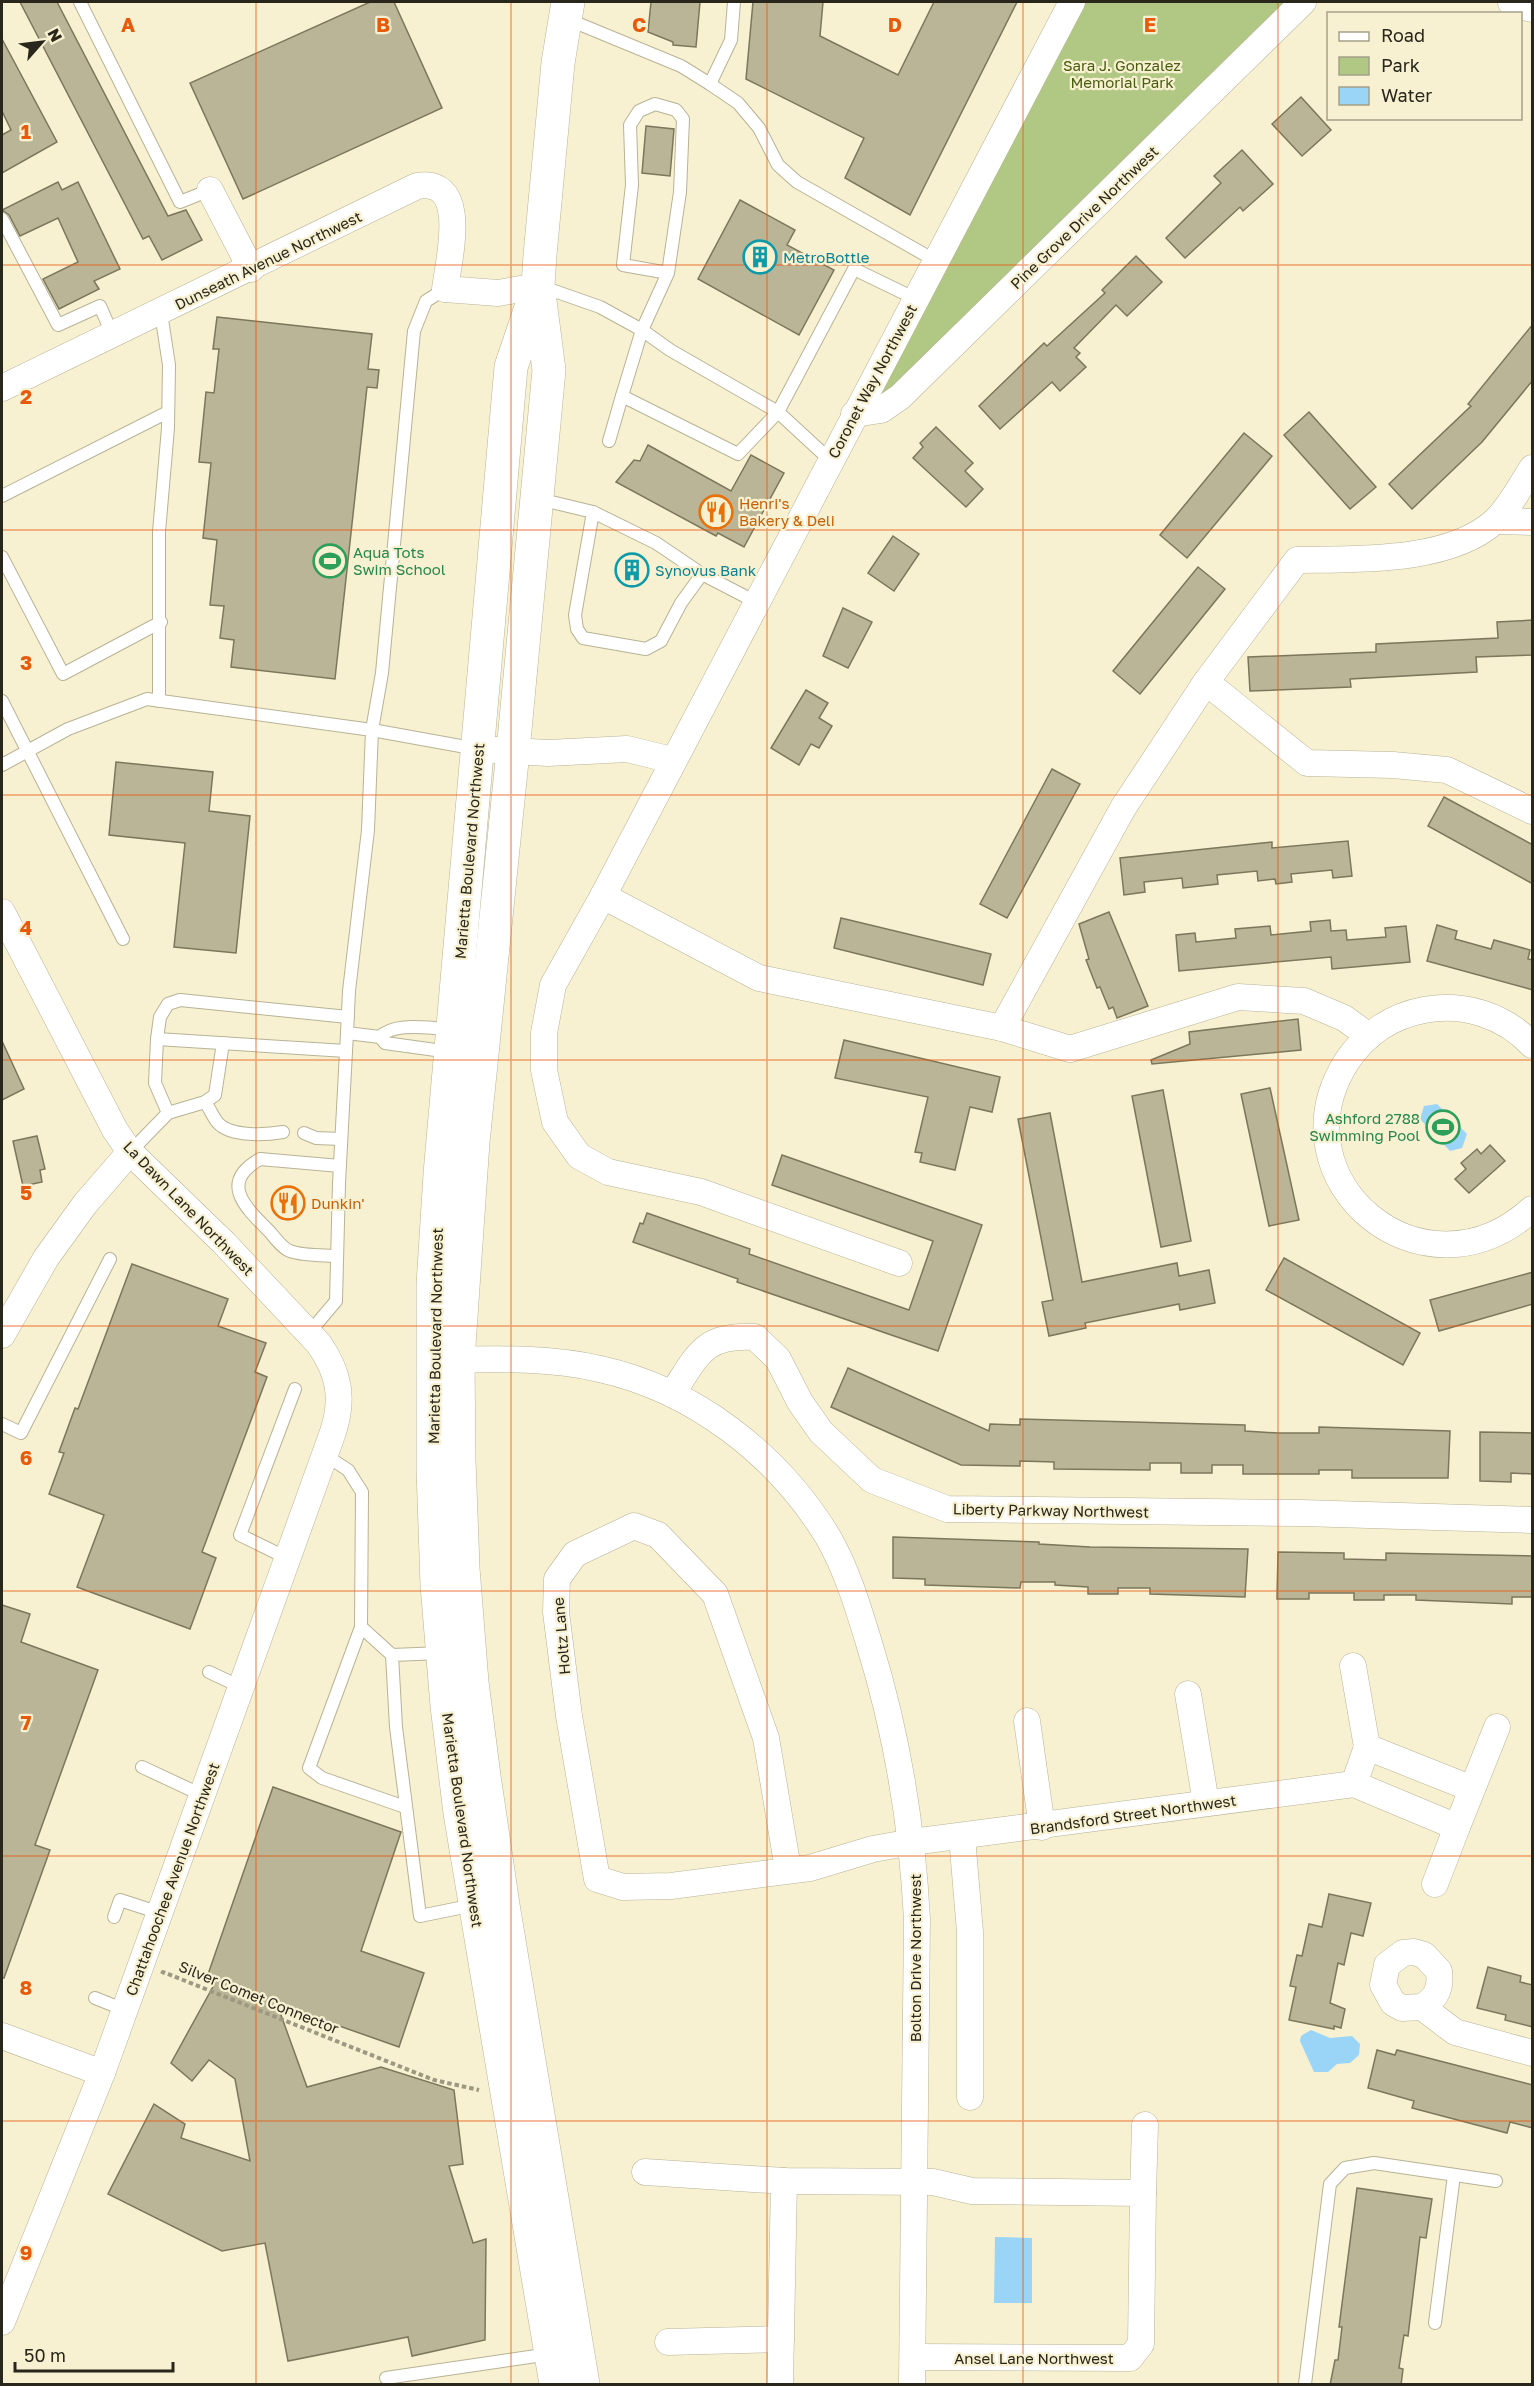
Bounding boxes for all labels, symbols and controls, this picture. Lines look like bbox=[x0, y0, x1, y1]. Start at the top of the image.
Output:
north arrow bbox=[12, 12, 72, 72]
text: A bbox=[121, 12, 135, 36]
text: B bbox=[376, 12, 390, 36]
text: C bbox=[632, 12, 646, 36]
text: D bbox=[888, 12, 902, 36]
text: E bbox=[1144, 12, 1156, 36]
legend bbox=[1327, 12, 1522, 120]
text: Road bbox=[1381, 24, 1425, 46]
text: N bbox=[44, 25, 67, 45]
text: Park bbox=[1381, 54, 1420, 76]
park label: Sara J. Gonzalez Memorial Park bbox=[1063, 56, 1181, 91]
text: Water bbox=[1381, 84, 1432, 106]
text: 1 bbox=[21, 119, 31, 143]
street label: Pine Grove Drive Northwest bbox=[1006, 142, 1162, 292]
street label: Dunseath Avenue Northwest bbox=[172, 207, 364, 313]
building icon: MetroBottle bbox=[742, 239, 778, 275]
place label: MetroBottle bbox=[783, 248, 870, 266]
street label: Coronet Way Northwest bbox=[824, 301, 920, 461]
text: 2 bbox=[20, 384, 32, 408]
restaurant icon: Henri's Bakery & Deli bbox=[698, 494, 734, 530]
place label: Henri's Bakery & Deli bbox=[739, 494, 835, 529]
sports icon: Aqua Tots Swim School bbox=[312, 543, 348, 579]
place label: Aqua Tots Swim School bbox=[353, 543, 446, 578]
building icon: Synovus Bank bbox=[614, 552, 650, 588]
place label: Synovus Bank bbox=[655, 561, 757, 579]
text: 3 bbox=[20, 650, 32, 674]
street label: Marietta Boulevard Northwest bbox=[451, 742, 487, 960]
text: 4 bbox=[20, 915, 32, 939]
place label: Ashford 2788 Swimming Pool bbox=[1309, 1109, 1420, 1144]
sports icon: Ashford 2788 Swimming Pool bbox=[1425, 1109, 1461, 1145]
street label: La Dawn Lane Northwest bbox=[120, 1137, 258, 1279]
text: 5 bbox=[20, 1180, 32, 1204]
restaurant icon: Dunkin' bbox=[270, 1185, 306, 1221]
place label: Dunkin' bbox=[311, 1194, 365, 1212]
street label: Marietta Boulevard Northwest bbox=[424, 1228, 446, 1444]
text: 6 bbox=[20, 1445, 32, 1469]
street label: Liberty Parkway Northwest bbox=[953, 1499, 1149, 1521]
street label: Holtz Lane bbox=[549, 1596, 573, 1675]
text: 7 bbox=[21, 1710, 32, 1734]
street label: Marietta Boulevard Northwest bbox=[439, 1712, 487, 1928]
street label: Chattahoochee Avenue Northwest bbox=[121, 1760, 223, 1998]
street label: Brandsford Street Northwest bbox=[1029, 1791, 1237, 1837]
street label: Bolton Drive Northwest bbox=[906, 1874, 924, 2042]
street label: Silver Comet Connector bbox=[176, 1957, 342, 2037]
text: 8 bbox=[20, 1975, 32, 1999]
text: 9 bbox=[20, 2240, 32, 2264]
scale bar bbox=[15, 2335, 172, 2373]
text: 50 m bbox=[24, 2344, 66, 2366]
street label: Ansel Lane Northwest bbox=[954, 2349, 1114, 2367]

